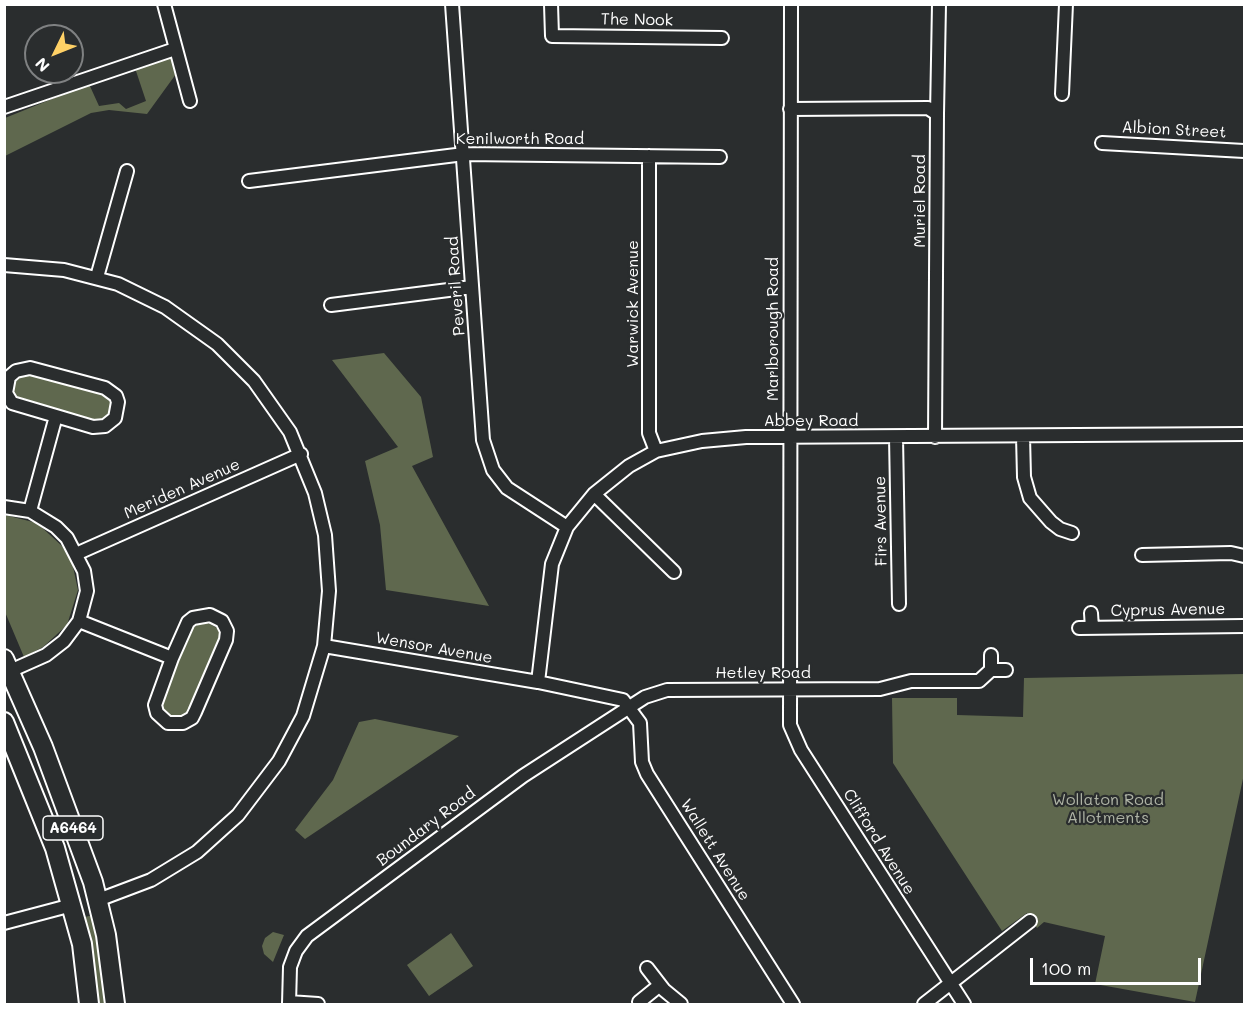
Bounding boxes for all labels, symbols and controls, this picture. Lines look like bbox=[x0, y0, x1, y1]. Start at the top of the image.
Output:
street label: The Nook bbox=[601, 10, 673, 30]
north arrow bbox=[24, 24, 84, 84]
text: N bbox=[30, 54, 54, 77]
street label: Albion Street bbox=[1121, 118, 1227, 142]
street label: Kenilworth Road bbox=[456, 129, 584, 149]
street label: Muriel Road bbox=[910, 154, 930, 248]
street label: Peveril Road bbox=[443, 235, 469, 337]
street label: Warwick Avenue bbox=[623, 240, 643, 368]
street label: Marlborough Road bbox=[763, 257, 783, 401]
street label: Abbey Road bbox=[764, 411, 858, 431]
street label: Meriden Avenue bbox=[121, 455, 243, 523]
street label: Firs Avenue bbox=[871, 476, 891, 566]
street label: Cyprus Avenue bbox=[1110, 599, 1226, 621]
street label: Wensor Avenue bbox=[374, 628, 494, 668]
street label: Hetley Road bbox=[715, 663, 811, 683]
street label: Boundary Road bbox=[373, 784, 479, 870]
street label: Clifford Avenue bbox=[839, 786, 919, 898]
park label: Wollaton Road Allotments bbox=[1052, 790, 1164, 828]
street label: Wallett Avenue bbox=[676, 796, 754, 904]
road number: A6464 bbox=[43, 816, 103, 840]
scale bar bbox=[1033, 946, 1204, 984]
text: 100 m bbox=[1041, 956, 1091, 980]

